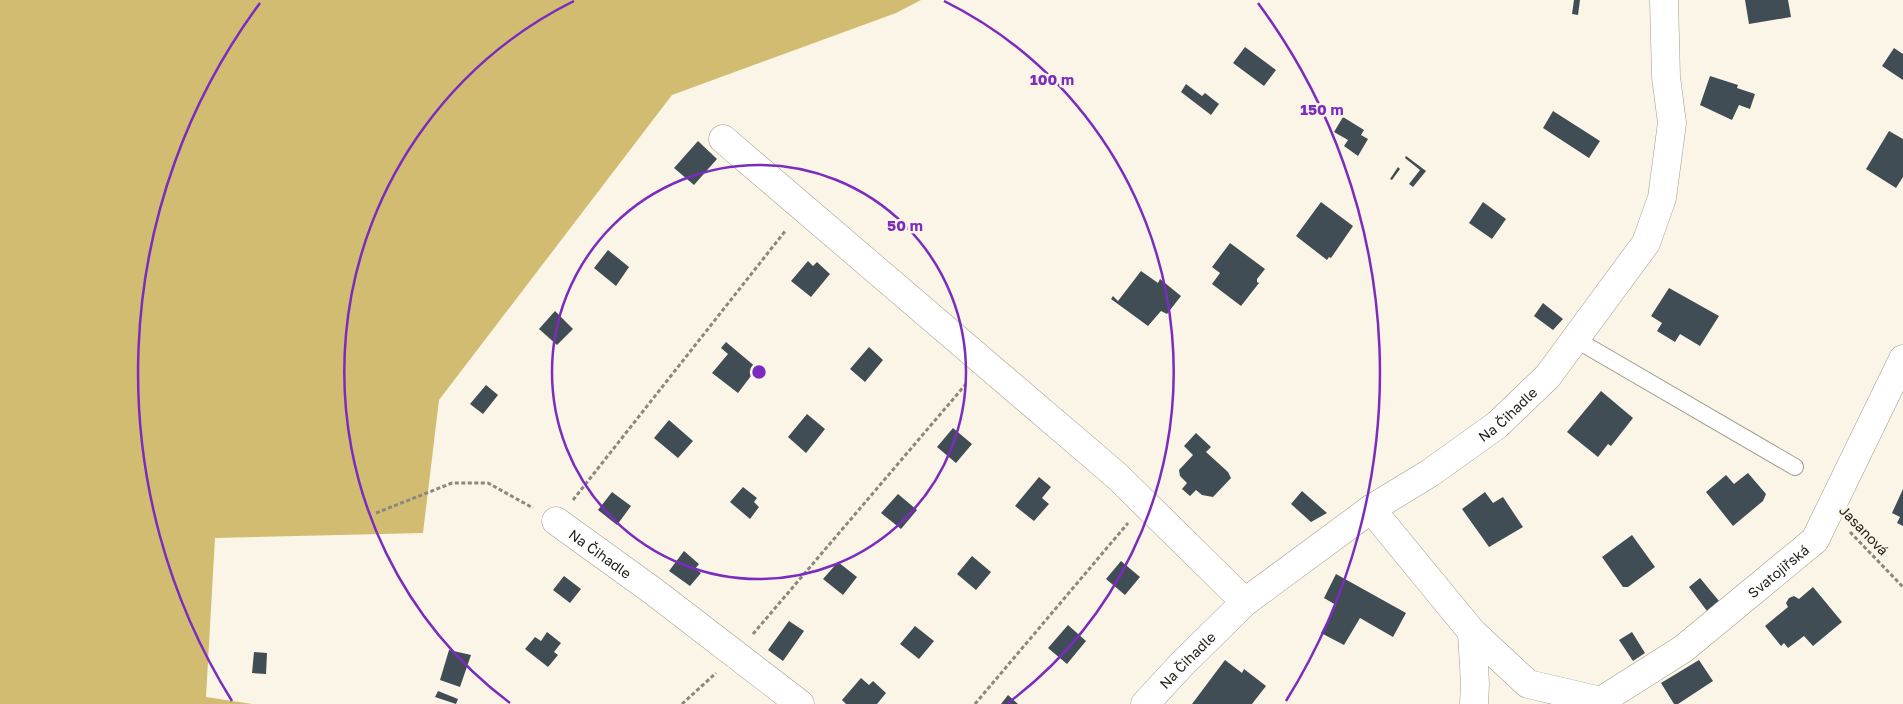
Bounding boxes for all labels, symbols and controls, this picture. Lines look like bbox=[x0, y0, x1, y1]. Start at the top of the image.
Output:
text: 100 m bbox=[1030, 70, 1074, 88]
text: 150 m bbox=[1300, 100, 1344, 118]
text: 50 m bbox=[887, 216, 923, 234]
centre of rings bbox=[750, 363, 768, 381]
street label: Na Čihadle bbox=[1475, 383, 1540, 444]
street label: Jasanová bbox=[1836, 501, 1892, 559]
street label: Na Čihadle bbox=[566, 525, 635, 581]
street label: Svatojiřská bbox=[1744, 540, 1812, 601]
street label: Na Čihadle bbox=[1155, 628, 1219, 692]

